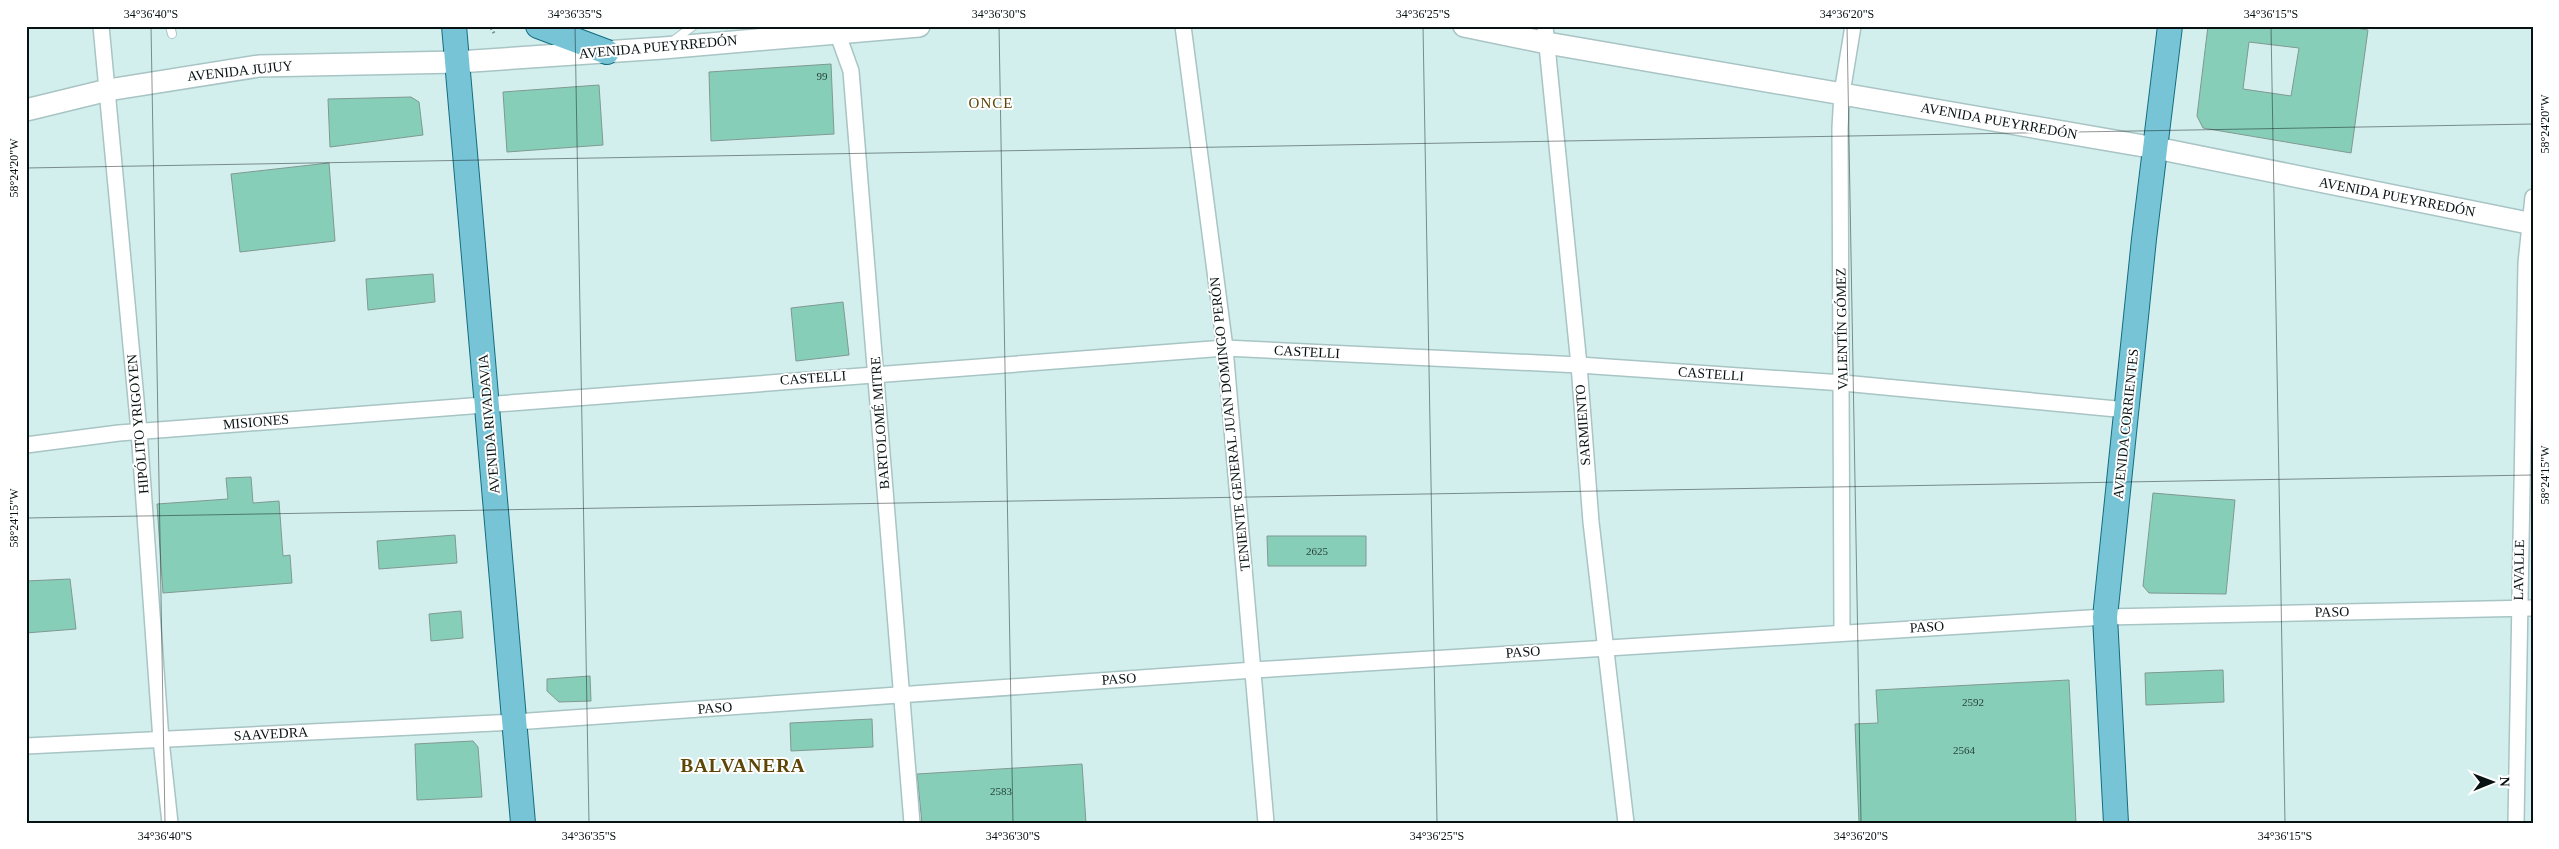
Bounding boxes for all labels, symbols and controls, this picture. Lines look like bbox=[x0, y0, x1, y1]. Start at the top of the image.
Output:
text: 34°36'40"S bbox=[124, 7, 178, 21]
text: 34°36'35"S bbox=[548, 7, 602, 21]
text: 34°36'30"S bbox=[972, 7, 1026, 21]
text: 34°36'25"S bbox=[1396, 7, 1450, 21]
text: 34°36'20"S bbox=[1820, 7, 1874, 21]
text: 34°36'15"S bbox=[2244, 7, 2298, 21]
street label: AVENIDA PUEYRREDÓN bbox=[578, 32, 738, 61]
street label: AVENIDA JUJUY bbox=[187, 58, 293, 84]
house number: 99 bbox=[817, 70, 828, 82]
text: 58°24'20"W bbox=[2538, 94, 2552, 154]
district label: ONCE bbox=[969, 95, 1013, 111]
street label: AVENIDA PUEYRREDÓN bbox=[1919, 99, 2079, 142]
text: 58°24'20"W bbox=[7, 138, 21, 198]
street label: AVENIDA PUEYRREDÓN bbox=[2318, 174, 2477, 220]
street label: VALENTÍN GÓMEZ bbox=[1832, 268, 1851, 390]
street label: TENIENTE GENERAL JUAN DOMINGO PERÓN bbox=[1206, 276, 1253, 572]
street label: CASTELLI bbox=[1274, 343, 1341, 361]
street label: AVENIDA CORRIENTES bbox=[2111, 348, 2141, 500]
street label: HIPÓLITO YRIGOYEN bbox=[123, 353, 152, 495]
street label: AVENIDA RIVADAVIA bbox=[475, 353, 503, 495]
street label: BARTOLOMÉ MITRE bbox=[867, 356, 892, 490]
street label: CASTELLI bbox=[1678, 364, 1745, 384]
street label: CASTELLI bbox=[780, 368, 847, 388]
street label: SARMIENTO bbox=[1573, 384, 1593, 466]
street label: MISIONES bbox=[222, 412, 290, 432]
text: 58°24'15"W bbox=[2538, 445, 2552, 505]
text: 58°24'15"W bbox=[7, 488, 21, 548]
street label: LAVALLE bbox=[2511, 539, 2527, 601]
house number: 2625 bbox=[1306, 545, 1329, 557]
street label: PASO bbox=[2315, 604, 2349, 620]
street label: PASO bbox=[1909, 619, 1945, 635]
street label: PASO bbox=[1505, 643, 1541, 661]
street label: PASO bbox=[1101, 670, 1137, 688]
house number: 2592 bbox=[1962, 696, 1984, 708]
street label: PASO bbox=[697, 699, 733, 717]
street label: SAAVEDRA bbox=[233, 725, 309, 743]
house number: 2564 bbox=[1953, 744, 1976, 756]
district label: BALVANERA bbox=[680, 755, 806, 776]
north arrow bbox=[2466, 756, 2516, 806]
text: N bbox=[2497, 777, 2512, 787]
house number: 2583 bbox=[990, 785, 1013, 797]
text: 34°36'40"S bbox=[138, 829, 192, 843]
text: 34°36'35"S bbox=[562, 829, 616, 843]
text: 34°36'30"S bbox=[986, 829, 1040, 843]
text: 34°36'25"S bbox=[1410, 829, 1464, 843]
text: 34°36'20"S bbox=[1834, 829, 1888, 843]
text: 34°36'15"S bbox=[2258, 829, 2312, 843]

